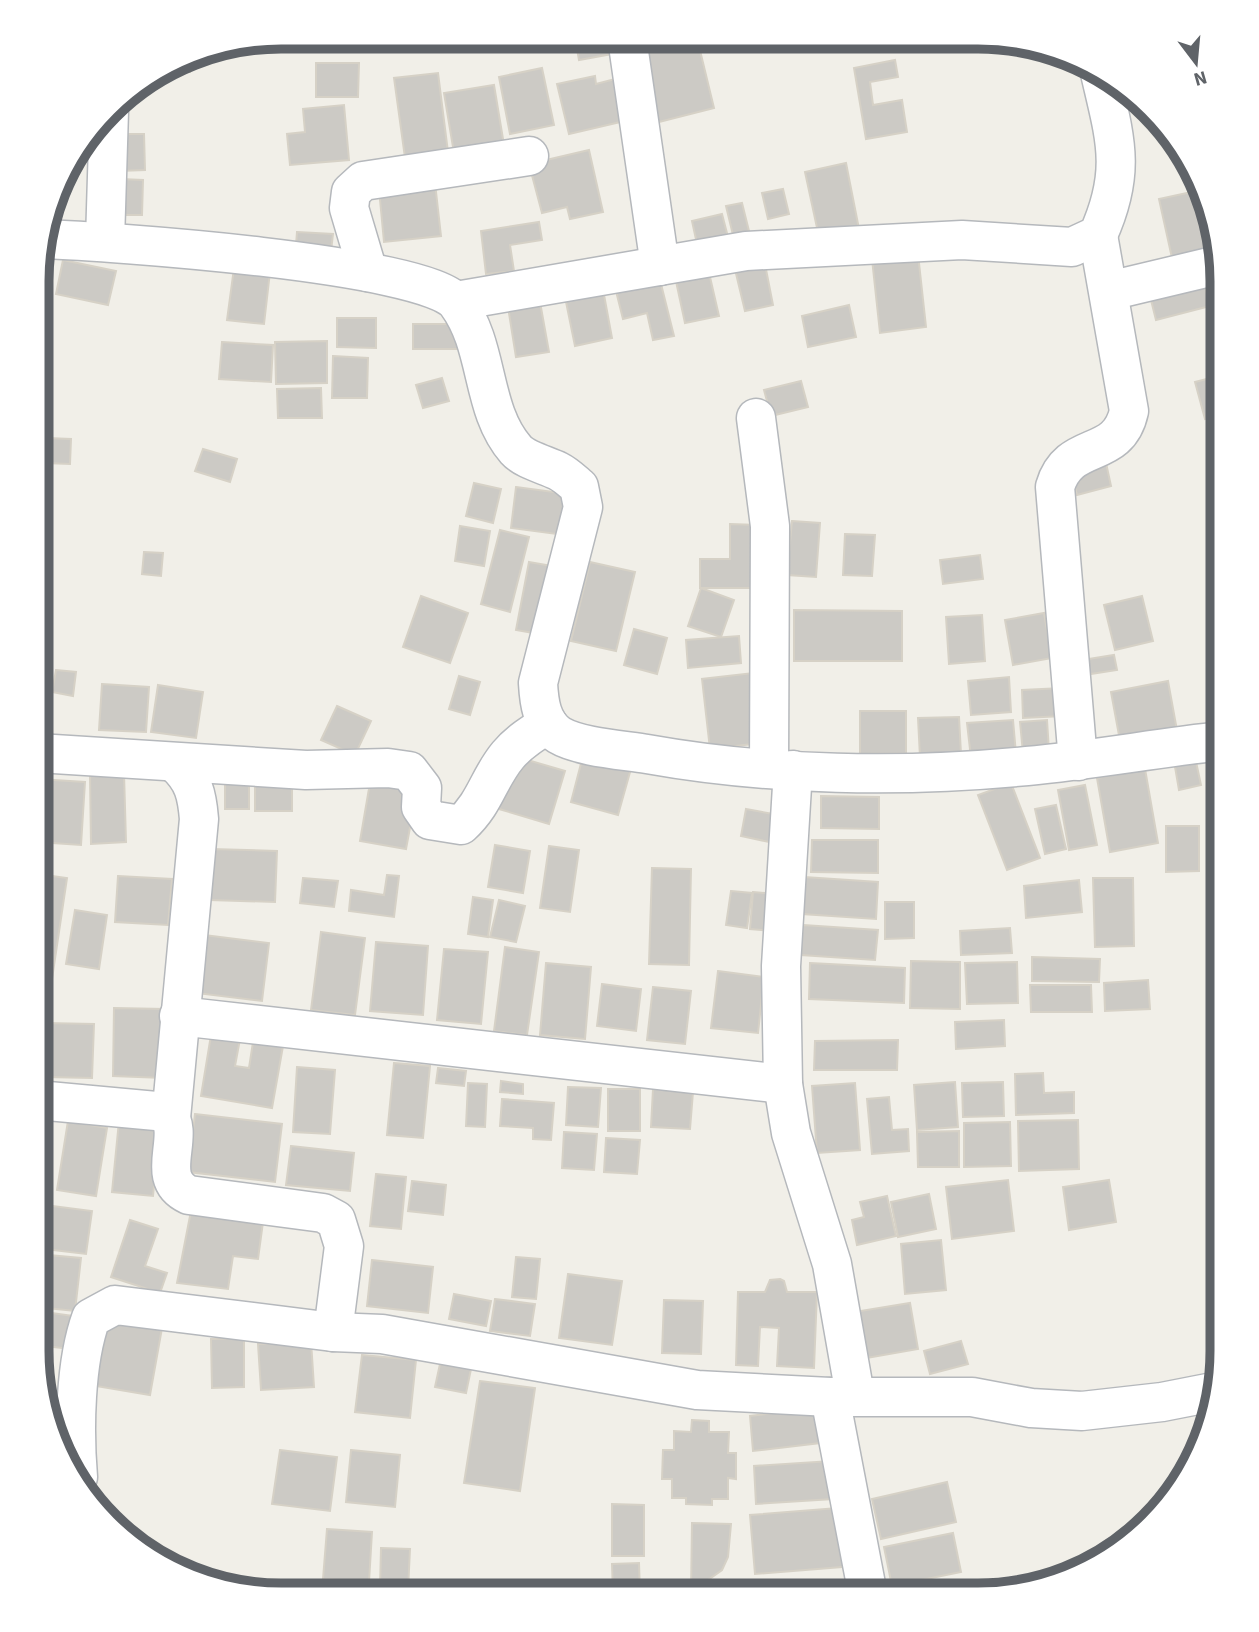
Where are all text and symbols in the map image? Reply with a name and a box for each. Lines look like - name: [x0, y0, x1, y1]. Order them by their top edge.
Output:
- north arrow: [1161, 28, 1231, 98]
- text: N: [1190, 63, 1210, 93]

